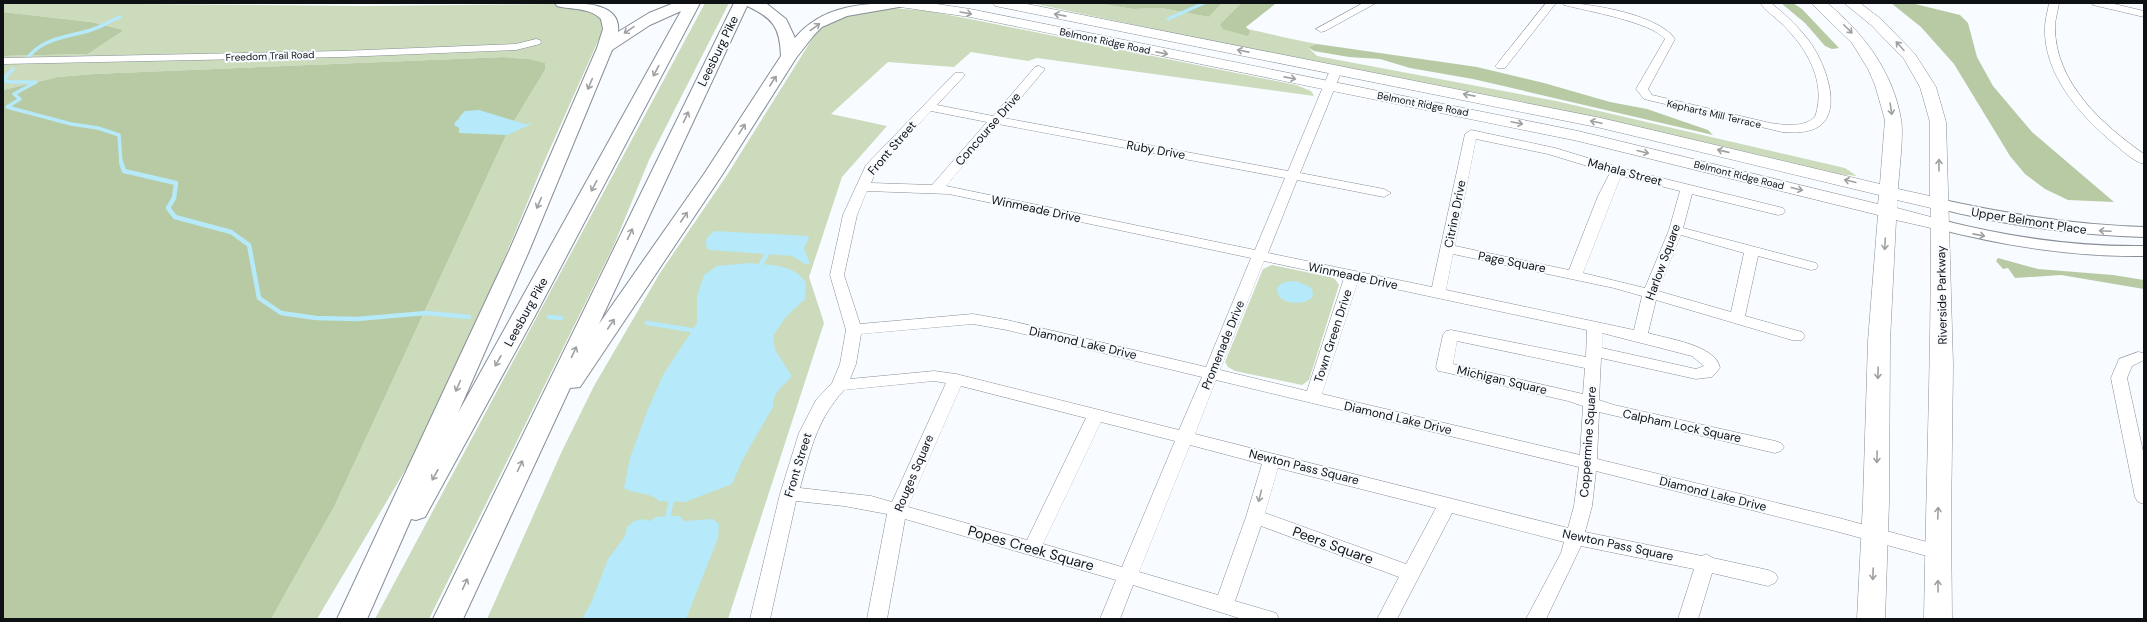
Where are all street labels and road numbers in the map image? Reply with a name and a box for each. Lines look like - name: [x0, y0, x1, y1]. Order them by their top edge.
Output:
- street label: Leesburg Pike: [694, 13, 742, 89]
- street label: Belmont Ridge Road: [1058, 25, 1152, 57]
- street label: Freedom Trail Road: [225, 48, 315, 64]
- street label: Concourse Drive: [952, 89, 1024, 169]
- street label: Belmont Ridge Road: [1376, 89, 1470, 119]
- street label: Kepharts Mill Terrace: [1666, 97, 1763, 131]
- street label: Front Street: [864, 117, 920, 178]
- street label: Ruby Drive: [1125, 137, 1187, 163]
- street label: Mahala Street: [1586, 154, 1664, 190]
- street label: Belmont Ridge Road: [1692, 157, 1786, 193]
- street label: Citrine Drive: [1441, 179, 1469, 249]
- street label: Winmeade Drive: [990, 192, 1083, 226]
- street label: Upper Belmont Place: [1970, 204, 2088, 238]
- street label: Harlow Square: [1642, 222, 1684, 302]
- street label: Riverside Parkway: [1933, 245, 1951, 345]
- street label: Page Square: [1477, 248, 1547, 276]
- street label: Winmeade Drive: [1307, 259, 1400, 293]
- street label: Leesburg Pike: [500, 274, 552, 349]
- street label: Town Green Drive: [1310, 287, 1356, 385]
- street label: Promenade Drive: [1198, 298, 1248, 392]
- street label: Diamond Lake Drive: [1028, 323, 1139, 363]
- street label: Michigan Square: [1455, 362, 1549, 398]
- street label: Coppermine Square: [1576, 386, 1600, 498]
- street label: Diamond Lake Drive: [1343, 398, 1454, 438]
- street label: Calpham Lock Square: [1621, 406, 1743, 446]
- street label: Front Street: [781, 431, 815, 499]
- street label: Rouges Square: [891, 432, 937, 514]
- street label: Newton Pass Square: [1247, 446, 1361, 488]
- street label: Diamond Lake Drive: [1658, 473, 1768, 515]
- street label: Popes Creek Square: [966, 521, 1096, 575]
- street label: Peers Square: [1290, 522, 1376, 568]
- street label: Newton Pass Square: [1561, 525, 1675, 565]

